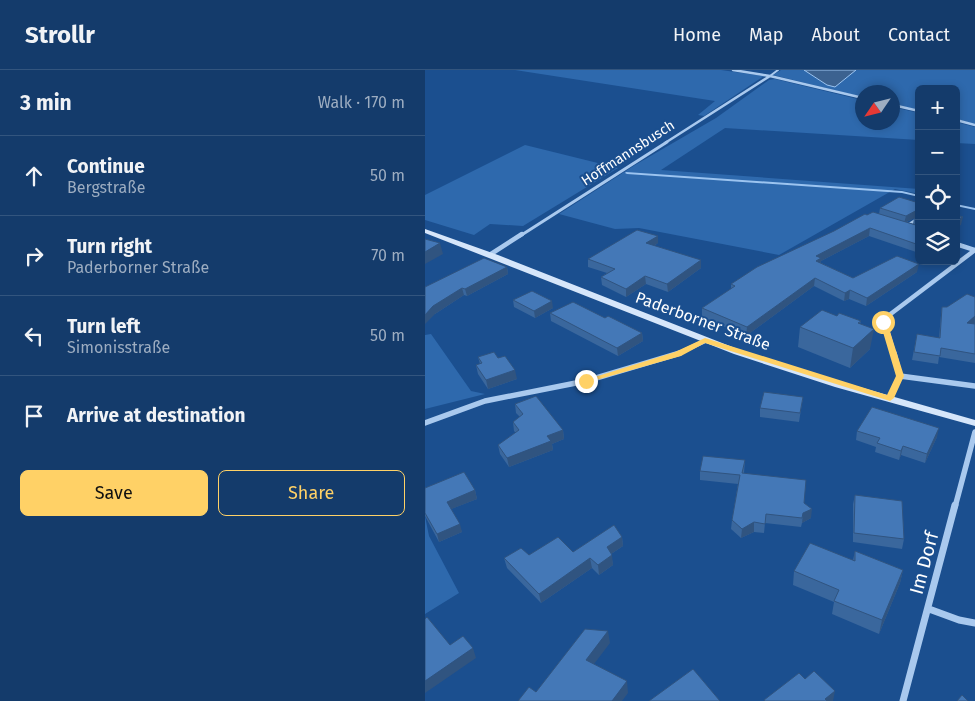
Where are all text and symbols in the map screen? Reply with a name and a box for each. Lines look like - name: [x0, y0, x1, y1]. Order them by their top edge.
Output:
- text: Strollr: [25, 21, 95, 49]
- text: Home: [673, 24, 721, 46]
- text: Map: [749, 24, 783, 46]
- text: About: [811, 24, 860, 46]
- text: Contact: [888, 24, 950, 46]
- north arrow: [855, 85, 900, 130]
- map controls: [915, 85, 960, 265]
- button: +: [915, 85, 960, 130]
- text: 3 min: [20, 90, 72, 116]
- text: Walk · 170 m: [318, 93, 405, 112]
- street label: Hoffmannsbusch: [578, 117, 678, 189]
- button: −: [915, 130, 960, 175]
- text: Continue: [67, 155, 145, 178]
- icon: ahead: [20, 162, 48, 190]
- text: 50 m: [370, 166, 405, 185]
- button: locate: [915, 175, 960, 220]
- text: Bergstraße: [67, 178, 145, 197]
- button: layers: [915, 220, 960, 265]
- text: Turn right: [67, 235, 152, 258]
- icon: right: [20, 242, 48, 270]
- text: 70 m: [371, 246, 405, 265]
- text: Paderborner Straße: [67, 258, 209, 277]
- street label: Paderborner Straße: [633, 288, 773, 354]
- route start: [872, 311, 895, 334]
- text: Turn left: [67, 315, 141, 338]
- icon: left: [20, 322, 48, 350]
- text: 50 m: [370, 326, 405, 345]
- text: Simonisstraße: [67, 338, 170, 357]
- route end: [575, 370, 598, 393]
- icon: arrive: [20, 402, 48, 430]
- text: Arrive at destination: [67, 404, 246, 427]
- button: Save: [20, 470, 208, 516]
- button: Share: [218, 470, 405, 516]
- street label: Im Dorf: [905, 528, 944, 597]

